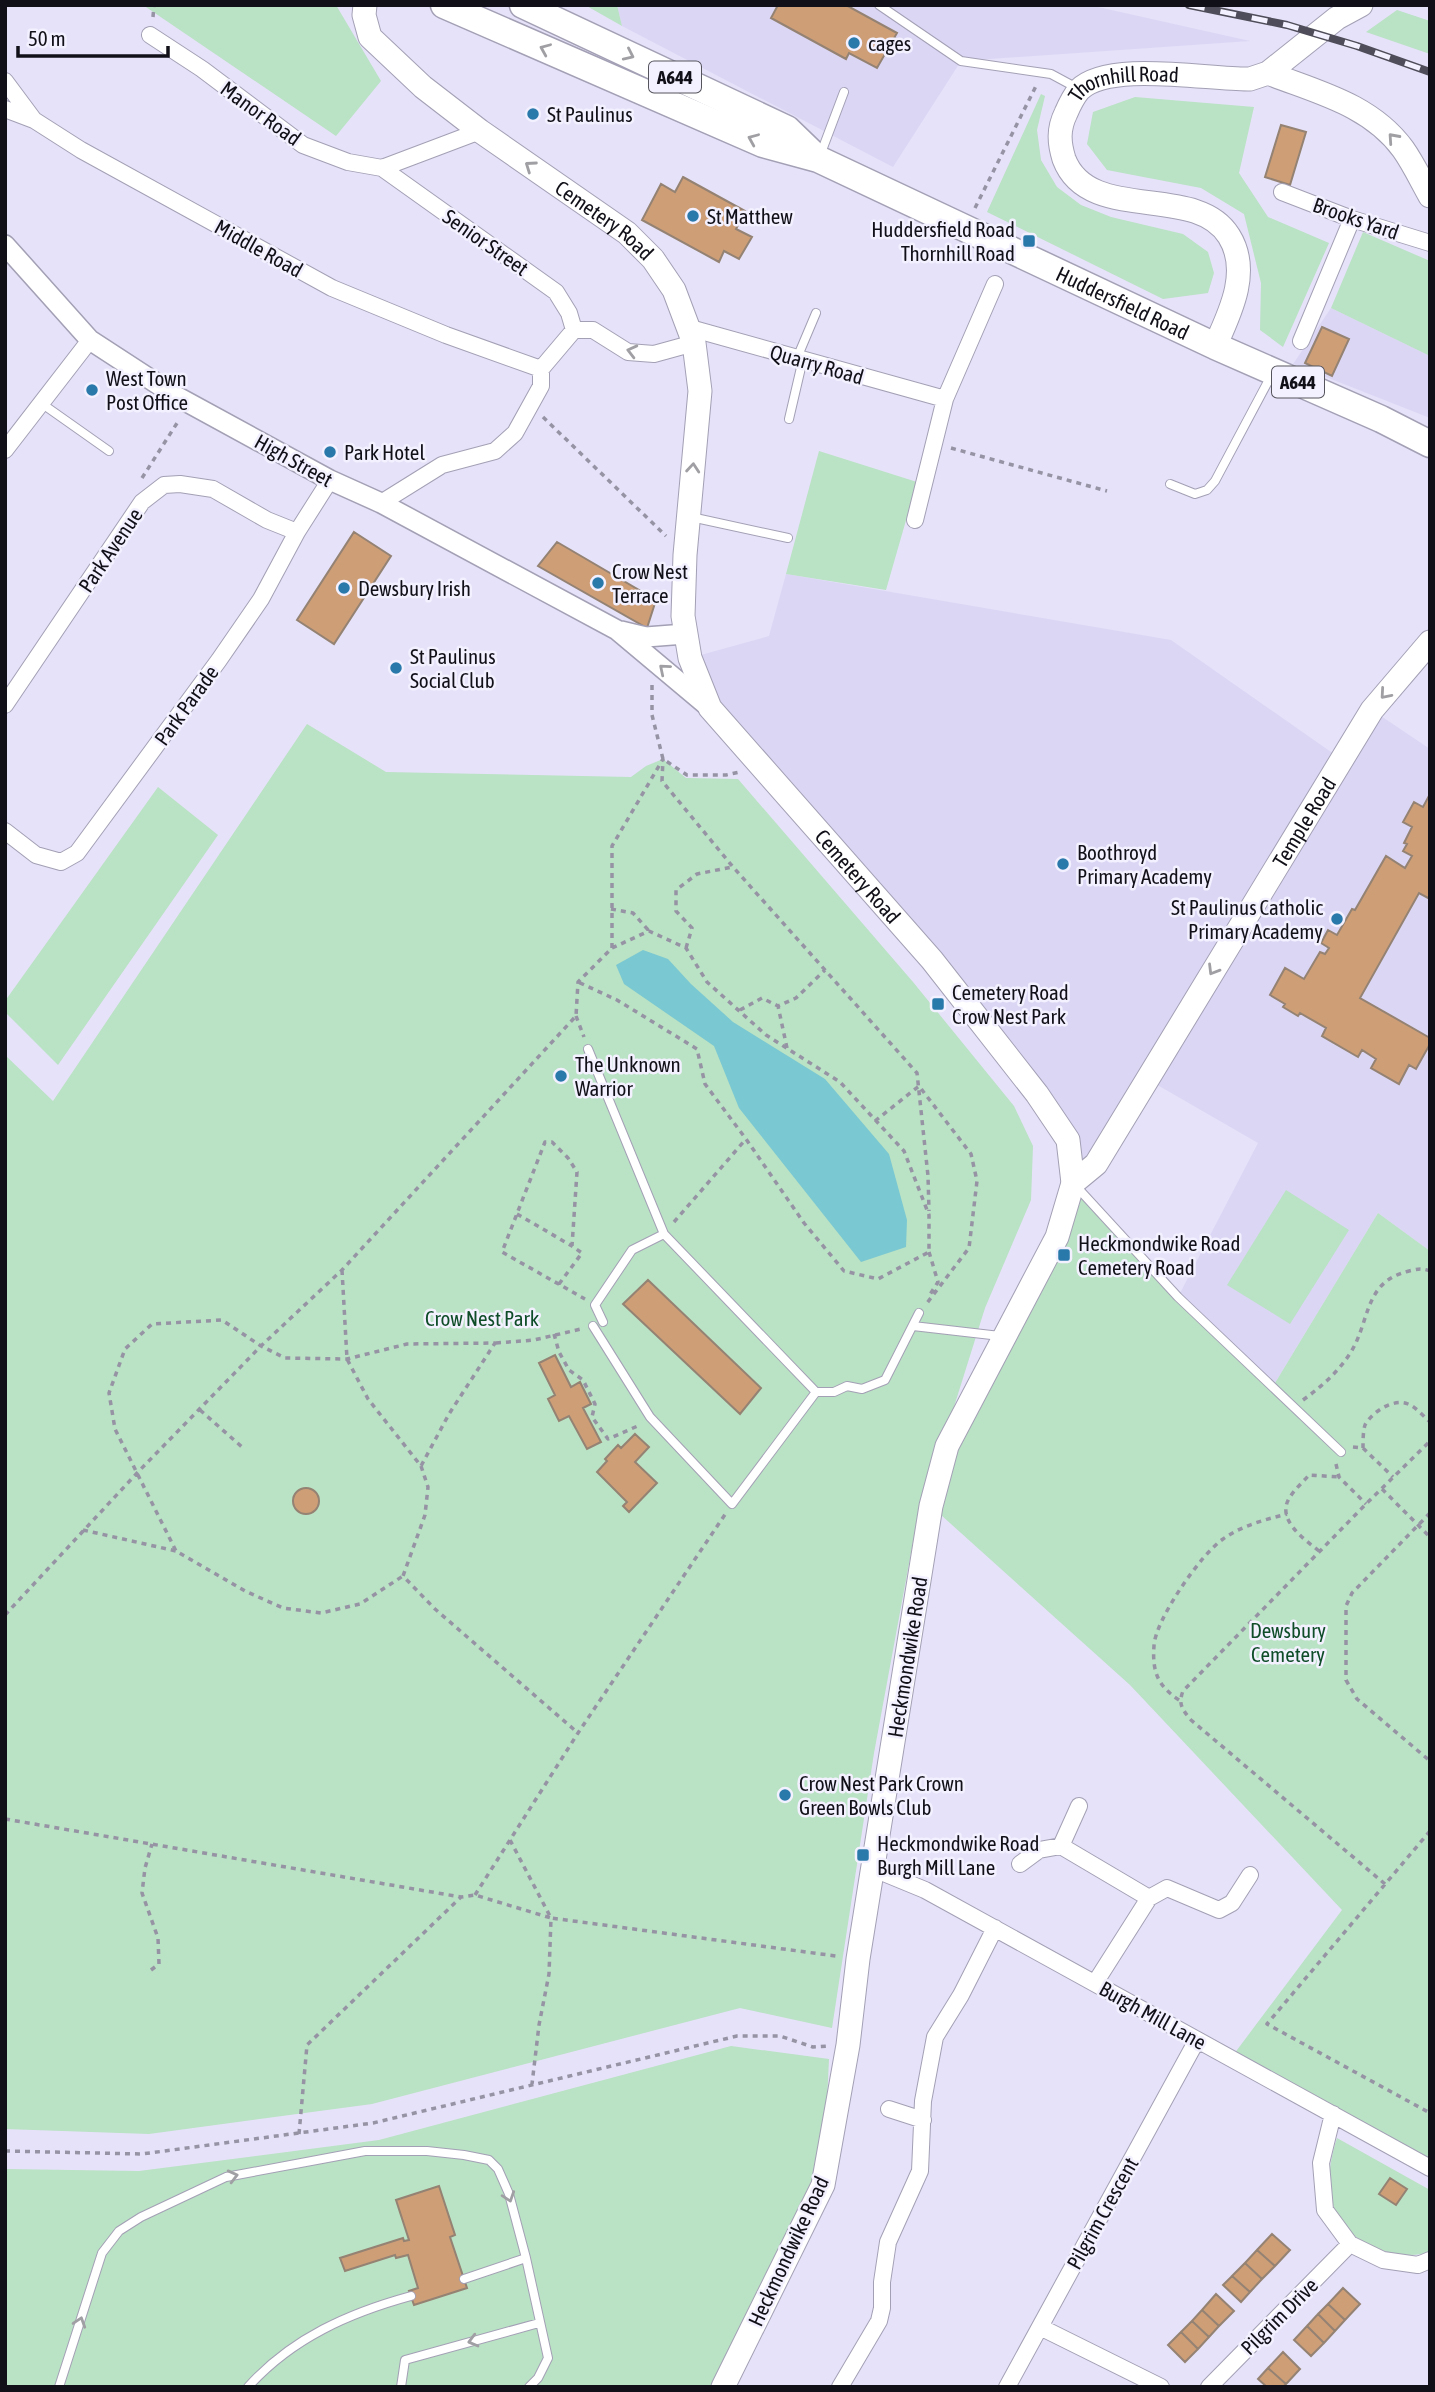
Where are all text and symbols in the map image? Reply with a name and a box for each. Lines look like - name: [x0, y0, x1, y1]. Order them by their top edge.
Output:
- scale bar: [18, 14, 168, 58]
- text: 50 m: [28, 26, 66, 50]
- place label: cages: [868, 31, 911, 55]
- marker: cages: [846, 35, 862, 51]
- one-way arrow: [539, 43, 552, 57]
- one-way arrow: [622, 47, 634, 61]
- road number: A644: [649, 61, 701, 92]
- street label: Thornhill Road: [1063, 61, 1180, 105]
- street label: Manor Road: [216, 76, 306, 150]
- place label: St Paulinus: [547, 102, 633, 126]
- marker: St Paulinus: [525, 106, 541, 122]
- one-way arrow: [1389, 133, 1402, 146]
- one-way arrow: [748, 134, 760, 148]
- one-way arrow: [525, 162, 538, 174]
- street label: Cemetery Road: [551, 175, 659, 265]
- street label: Brooks Yard: [1310, 192, 1402, 244]
- street label: Senior Street: [439, 204, 533, 280]
- place label: St Matthew: [707, 204, 793, 228]
- marker: St Matthew: [685, 208, 701, 224]
- street label: Middle Road: [211, 214, 307, 282]
- place label: Huddersfield Road Thornhill Road: [871, 217, 1015, 265]
- marker: Huddersfield Road Thornhill Road: [1021, 233, 1037, 249]
- street label: Huddersfield Road: [1053, 261, 1193, 344]
- street label: Quarry Road: [767, 339, 867, 389]
- one-way arrow: [627, 344, 639, 359]
- place label: West Town Post Office: [106, 366, 188, 414]
- road number: A644: [1272, 366, 1324, 398]
- marker: West Town Post Office: [84, 382, 100, 398]
- street label: High Street: [251, 429, 337, 491]
- place label: Park Hotel: [344, 440, 425, 464]
- marker: Park Hotel: [322, 444, 338, 460]
- one-way arrow: [685, 462, 700, 474]
- street label: Park Avenue: [73, 503, 147, 597]
- place label: Crow Nest Terrace: [612, 559, 688, 607]
- marker: Crow Nest Terrace: [590, 575, 606, 591]
- place label: Dewsbury Irish: [358, 576, 471, 600]
- marker: Dewsbury Irish: [336, 580, 352, 596]
- place label: St Paulinus Social Club: [410, 644, 496, 692]
- street label: Park Parade: [149, 660, 223, 750]
- marker: St Paulinus Social Club: [388, 660, 404, 676]
- one-way arrow: [659, 665, 672, 677]
- one-way arrow: [1381, 686, 1393, 699]
- street label: Temple Road: [1268, 773, 1340, 871]
- street label: Cemetery Road: [810, 824, 906, 928]
- place label: Boothroyd Primary Academy: [1077, 840, 1212, 888]
- marker: Boothroyd Primary Academy: [1055, 856, 1071, 872]
- place label: St Paulinus Catholic Primary Academy: [1171, 895, 1323, 943]
- marker: St Paulinus Catholic Primary Academy: [1329, 911, 1345, 927]
- one-way arrow: [1209, 962, 1222, 975]
- place label: Cemetery Road Crow Nest Park: [952, 980, 1069, 1028]
- marker: Cemetery Road Crow Nest Park: [930, 996, 946, 1012]
- place label: The Unknown Warrior: [575, 1052, 681, 1100]
- marker: The Unknown Warrior: [553, 1068, 569, 1084]
- place label: Heckmondwike Road Cemetery Road: [1078, 1231, 1240, 1279]
- marker: Heckmondwike Road Cemetery Road: [1056, 1247, 1072, 1263]
- park label: Crow Nest Park: [425, 1306, 539, 1330]
- street label: Heckmondwike Road: [882, 1575, 932, 1739]
- park label: Dewsbury Cemetery: [1250, 1618, 1326, 1666]
- place label: Crow Nest Park Crown Green Bowls Club: [799, 1771, 964, 1819]
- marker: Crow Nest Park Crown Green Bowls Club: [777, 1787, 793, 1803]
- place label: Heckmondwike Road Burgh Mill Lane: [877, 1831, 1039, 1879]
- marker: Heckmondwike Road Burgh Mill Lane: [855, 1847, 871, 1863]
- street label: Burgh Mill Lane: [1095, 1976, 1211, 2054]
- street label: Pilgrim Crescent: [1061, 2153, 1143, 2273]
- one-way arrow: [227, 2170, 239, 2184]
- street label: Heckmondwike Road: [743, 2172, 833, 2330]
- one-way arrow: [501, 2191, 515, 2203]
- street label: Pilgrim Drive: [1236, 2273, 1322, 2359]
- one-way arrow: [72, 2316, 86, 2328]
- one-way arrow: [467, 2333, 479, 2347]

